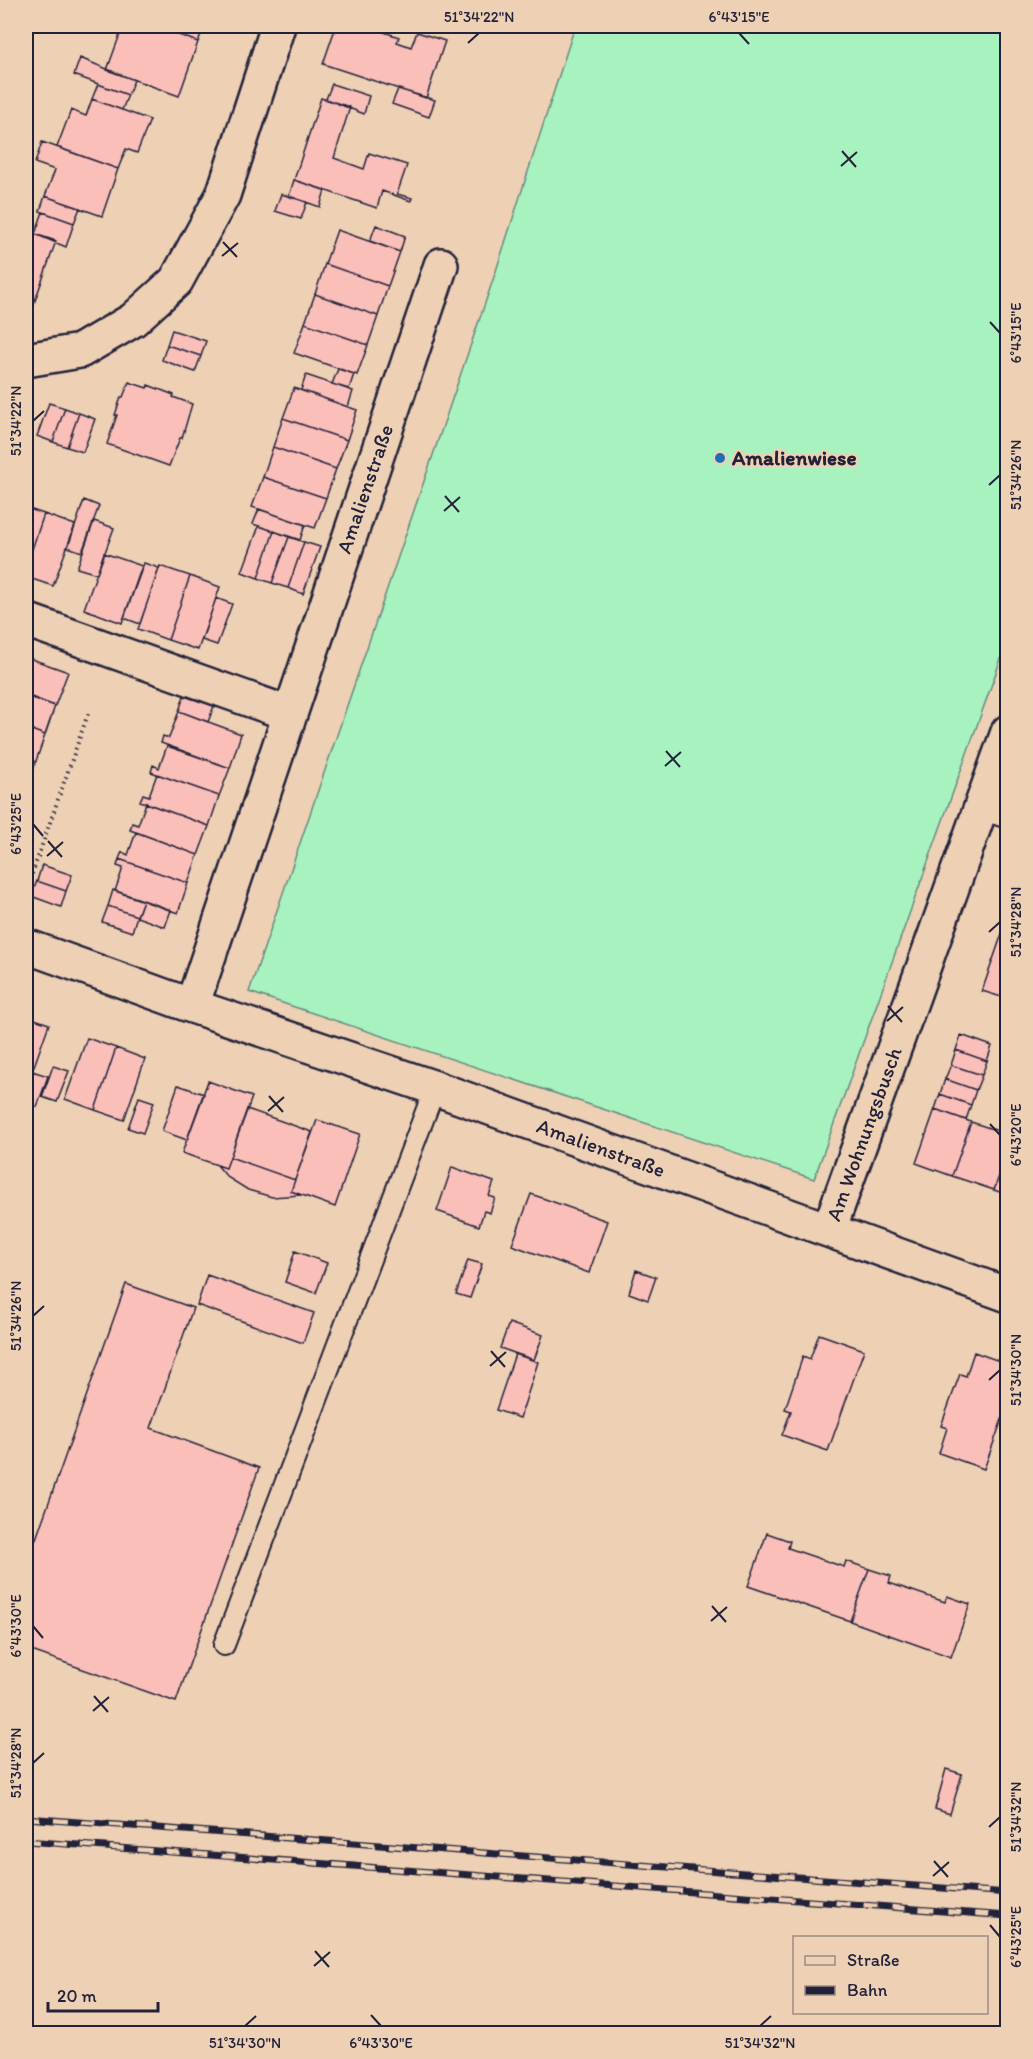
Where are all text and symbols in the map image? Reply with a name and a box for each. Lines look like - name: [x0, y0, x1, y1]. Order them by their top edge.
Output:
- text: 51°34'22"N: [444, 8, 514, 26]
- text: 6°43'15"E: [709, 8, 769, 26]
- text: 6°43'15"E: [1007, 303, 1025, 363]
- text: 51°34'22"N: [7, 386, 25, 456]
- street label: Amalienstraße: [331, 421, 398, 557]
- text: 51°34'26"N: [1007, 440, 1025, 510]
- place label: Amalienwiese: [731, 445, 857, 470]
- marker: Amalienwiese: [713, 451, 727, 465]
- text: 6°43'25"E: [7, 793, 25, 855]
- text: 51°34'28"N: [1007, 887, 1025, 957]
- street label: Am Wohnungsbusch: [820, 1043, 907, 1224]
- text: 6°43'20"E: [1007, 1103, 1025, 1167]
- street label: Amalienstraße: [534, 1113, 669, 1182]
- text: 51°34'26"N: [7, 1281, 25, 1351]
- text: 51°34'30"N: [1007, 1334, 1025, 1406]
- text: 6°43'30"E: [7, 1594, 25, 1658]
- text: 51°34'28"N: [7, 1728, 25, 1798]
- text: 51°34'32"N: [1007, 1782, 1025, 1852]
- text: 6°43'25"E: [1007, 1906, 1025, 1968]
- legend: [793, 1936, 988, 2014]
- text: Straße: [847, 1949, 900, 1971]
- scale bar: [48, 1975, 158, 2013]
- text: Bahn: [847, 1979, 888, 2001]
- text: 20 m: [57, 1985, 97, 2007]
- text: 51°34'30"N: [209, 2034, 281, 2052]
- text: 6°43'30"E: [349, 2034, 413, 2052]
- text: 51°34'32"N: [725, 2034, 795, 2052]

